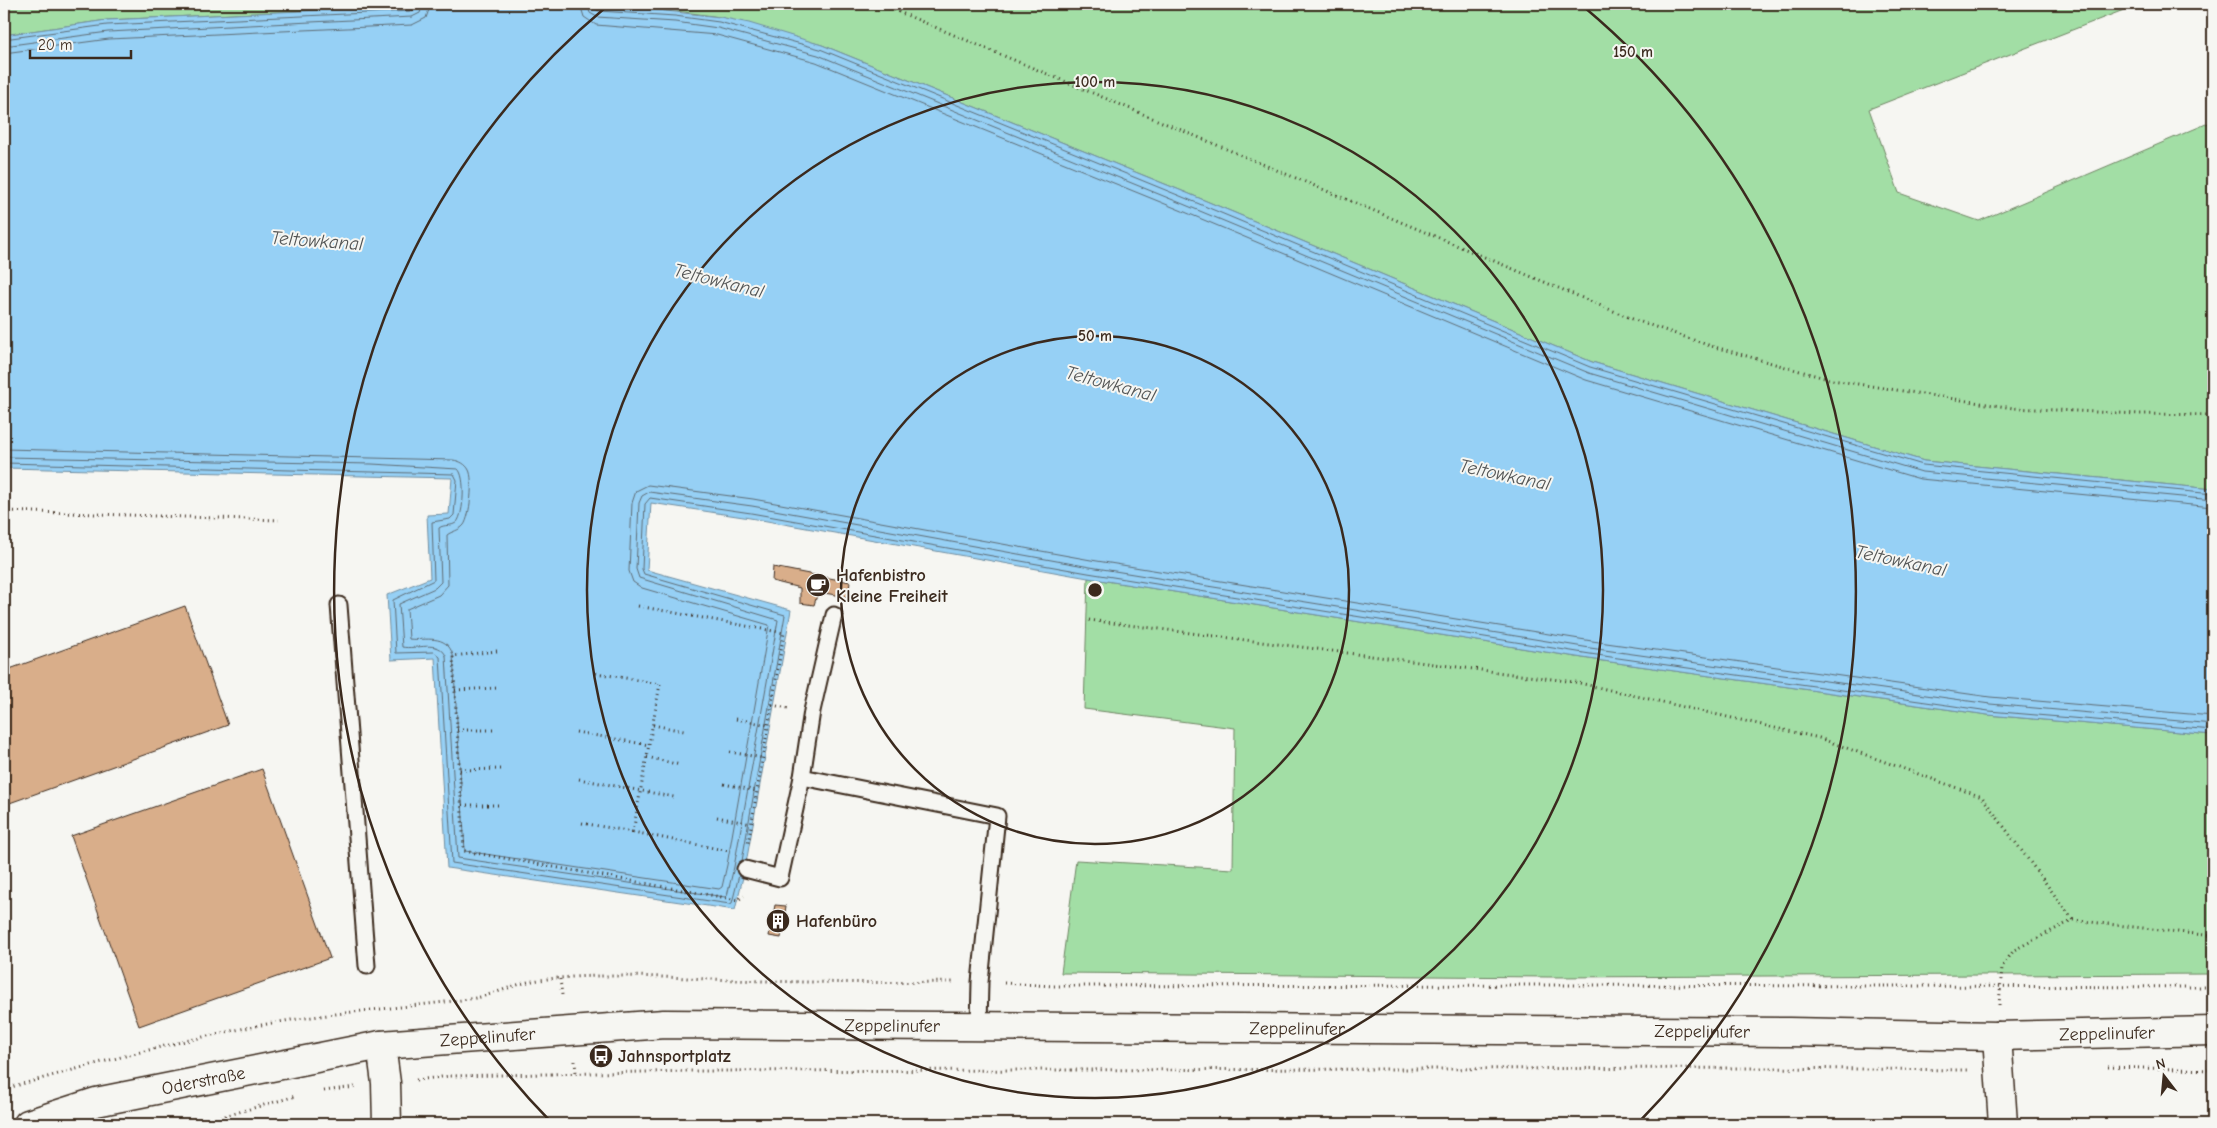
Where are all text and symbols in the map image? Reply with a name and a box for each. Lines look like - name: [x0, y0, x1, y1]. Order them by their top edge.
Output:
- scale bar: [30, 28, 131, 60]
- text: 20 m: [38, 36, 72, 54]
- text: 150 m: [1613, 43, 1653, 61]
- text: 100 m: [1075, 73, 1115, 91]
- water label: Teltowkanal: [270, 227, 365, 255]
- water label: Teltowkanal: [671, 259, 767, 303]
- text: 50 m: [1078, 327, 1112, 345]
- water label: Teltowkanal: [1063, 361, 1159, 407]
- water label: Teltowkanal: [1457, 455, 1553, 496]
- water label: Teltowkanal: [1853, 541, 1949, 582]
- place label: Hafenbistro Kleine Freiheit: [836, 565, 949, 607]
- cafe icon: Hafenbistro Kleine Freiheit: [805, 572, 831, 598]
- centre of rings: [1086, 581, 1104, 599]
- building icon: Hafenbüro: [765, 908, 791, 934]
- place label: Hafenbüro: [796, 911, 877, 932]
- street label: Zeppelinufer: [844, 1015, 941, 1037]
- street label: Zeppelinufer: [1249, 1018, 1346, 1040]
- street label: Zeppelinufer: [1654, 1021, 1751, 1043]
- street label: Zeppelinufer: [2059, 1022, 2156, 1046]
- street label: Zeppelinufer: [439, 1024, 537, 1052]
- bus stop icon: Jahnsportplatz: [588, 1043, 614, 1069]
- place label: Jahnsportplatz: [618, 1046, 731, 1067]
- north arrow: [2140, 1050, 2190, 1100]
- text: N: [2154, 1055, 2167, 1073]
- street label: Oderstraße: [160, 1062, 247, 1100]

